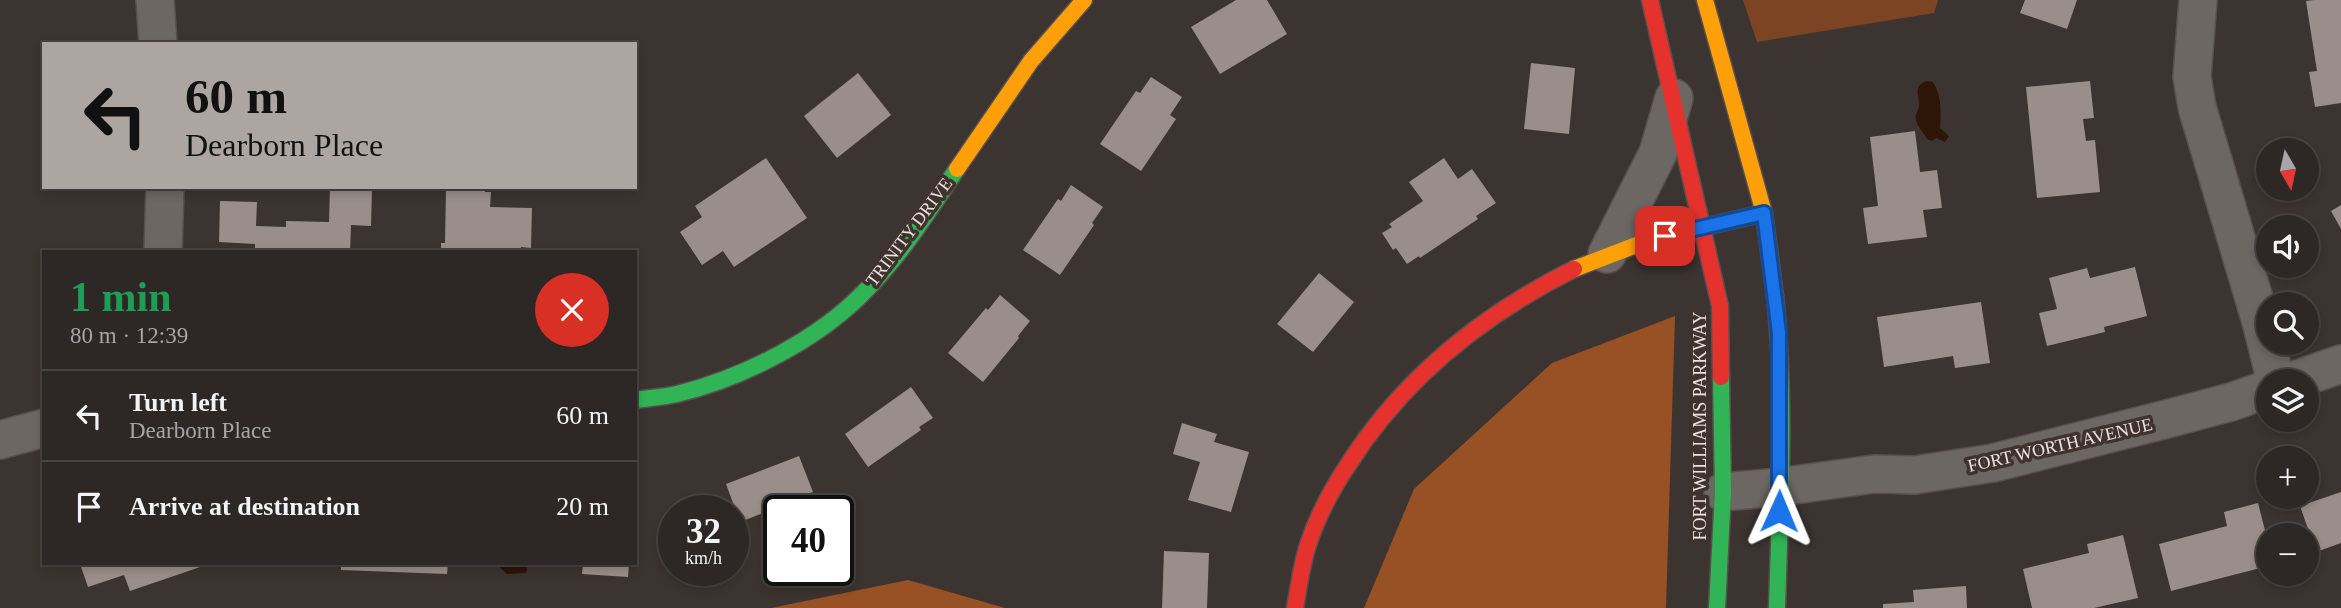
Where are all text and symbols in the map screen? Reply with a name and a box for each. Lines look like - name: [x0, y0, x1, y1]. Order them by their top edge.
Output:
- text: 60 m: [185, 69, 287, 124]
- icon: left: [70, 70, 161, 161]
- text: Dearborn Place: [185, 127, 383, 163]
- north arrow: [2256, 138, 2319, 201]
- map controls: [2256, 138, 2319, 586]
- street label: TRINITY DRIVE: [862, 174, 956, 290]
- pin: [1635, 206, 1695, 266]
- button: sound: [2256, 215, 2319, 278]
- icon: arrive: [1646, 217, 1684, 255]
- button: close: [535, 273, 609, 347]
- text: 1 min: [70, 274, 172, 320]
- button: search: [2256, 292, 2319, 355]
- street label: FORT WILLIAMS PARKWAY: [1690, 312, 1710, 540]
- text: 80 m · 12:39: [70, 323, 188, 348]
- button: layers: [2256, 369, 2319, 432]
- text: Turn left: [129, 388, 227, 417]
- icon: left: [70, 397, 108, 435]
- text: 60 m: [556, 401, 609, 430]
- street label: FORT WORTH AVENUE: [1966, 414, 2154, 476]
- text: Dearborn Place: [129, 418, 271, 443]
- button: +: [2256, 446, 2319, 509]
- position arrow: [1742, 474, 1816, 548]
- icon: arrive: [70, 488, 108, 526]
- text: Arrive at destination: [129, 492, 360, 521]
- text: 20 m: [556, 492, 609, 521]
- speed limit sign: 40: [763, 495, 854, 586]
- text: 32: [686, 512, 721, 551]
- button: −: [2256, 523, 2319, 586]
- text: km/h: [685, 548, 722, 568]

